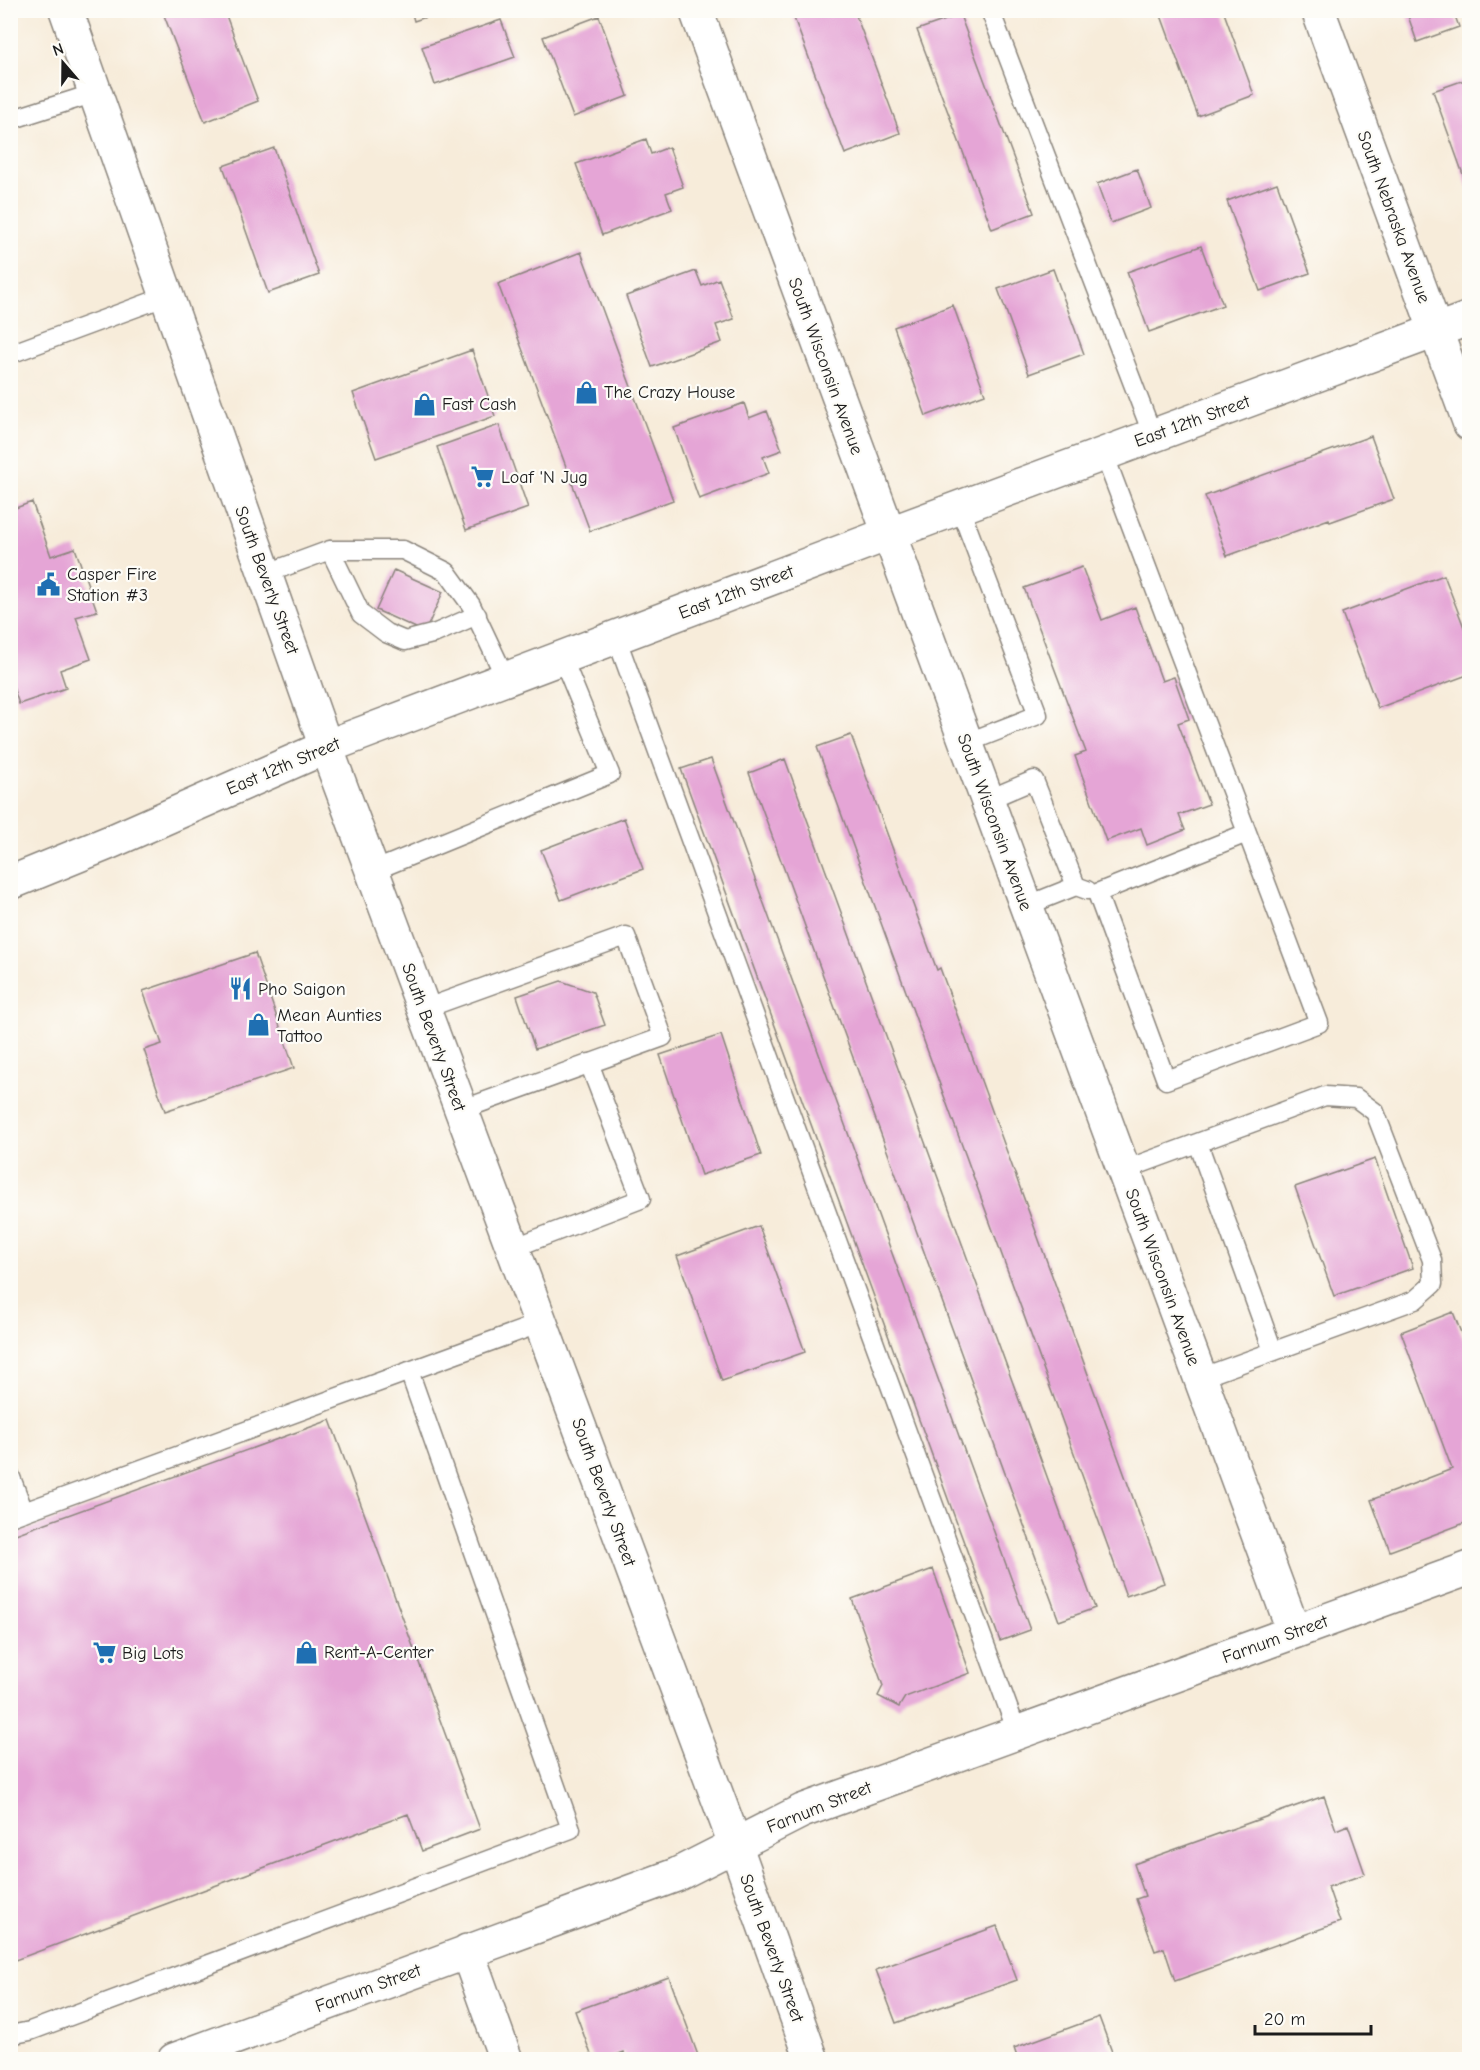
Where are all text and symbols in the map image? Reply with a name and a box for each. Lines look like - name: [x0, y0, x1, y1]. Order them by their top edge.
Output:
- north arrow: [33, 33, 93, 93]
- text: N: [50, 40, 66, 60]
- street label: South Nebraska Avenue: [1353, 128, 1435, 306]
- street label: South Wisconsin Avenue: [784, 275, 867, 458]
- shop icon: The Crazy House: [573, 379, 599, 405]
- place label: The Crazy House: [604, 382, 735, 403]
- shop icon: Fast Cash: [411, 391, 437, 417]
- street label: East 12th Street: [1132, 391, 1254, 452]
- place label: Fast Cash: [442, 394, 517, 415]
- supermarket icon: Loaf 'N Jug: [470, 464, 496, 490]
- place label: Loaf 'N Jug: [501, 467, 588, 488]
- street label: South Beverly Street: [230, 503, 303, 658]
- street label: East 12th Street: [676, 561, 797, 624]
- place label: Casper Fire Station #3: [67, 564, 157, 606]
- public building icon: Casper Fire Station #3: [36, 571, 62, 597]
- street label: South Wisconsin Avenue: [953, 731, 1036, 914]
- street label: East 12th Street: [223, 733, 344, 800]
- street label: South Beverly Street: [397, 960, 470, 1115]
- restaurant icon: Pho Saigon: [227, 976, 253, 1002]
- place label: Pho Saigon: [258, 979, 346, 1000]
- place label: Mean Aunties Tattoo: [277, 1005, 382, 1047]
- shop icon: Mean Aunties Tattoo: [246, 1012, 272, 1038]
- street label: South Wisconsin Avenue: [1121, 1186, 1204, 1369]
- street label: South Beverly Street: [567, 1415, 640, 1570]
- street label: Farnum Street: [1219, 1610, 1332, 1668]
- shop icon: Rent-A-Center: [293, 1639, 319, 1665]
- supermarket icon: Big Lots: [91, 1640, 117, 1666]
- place label: Rent-A-Center: [324, 1642, 435, 1663]
- place label: Big Lots: [122, 1643, 184, 1664]
- street label: Farnum Street: [764, 1777, 875, 1838]
- street label: South Beverly Street: [735, 1871, 808, 2026]
- street label: Farnum Street: [312, 1959, 425, 2017]
- scale bar: [1255, 1998, 1370, 2036]
- text: 20 m: [1264, 2009, 1305, 2030]

